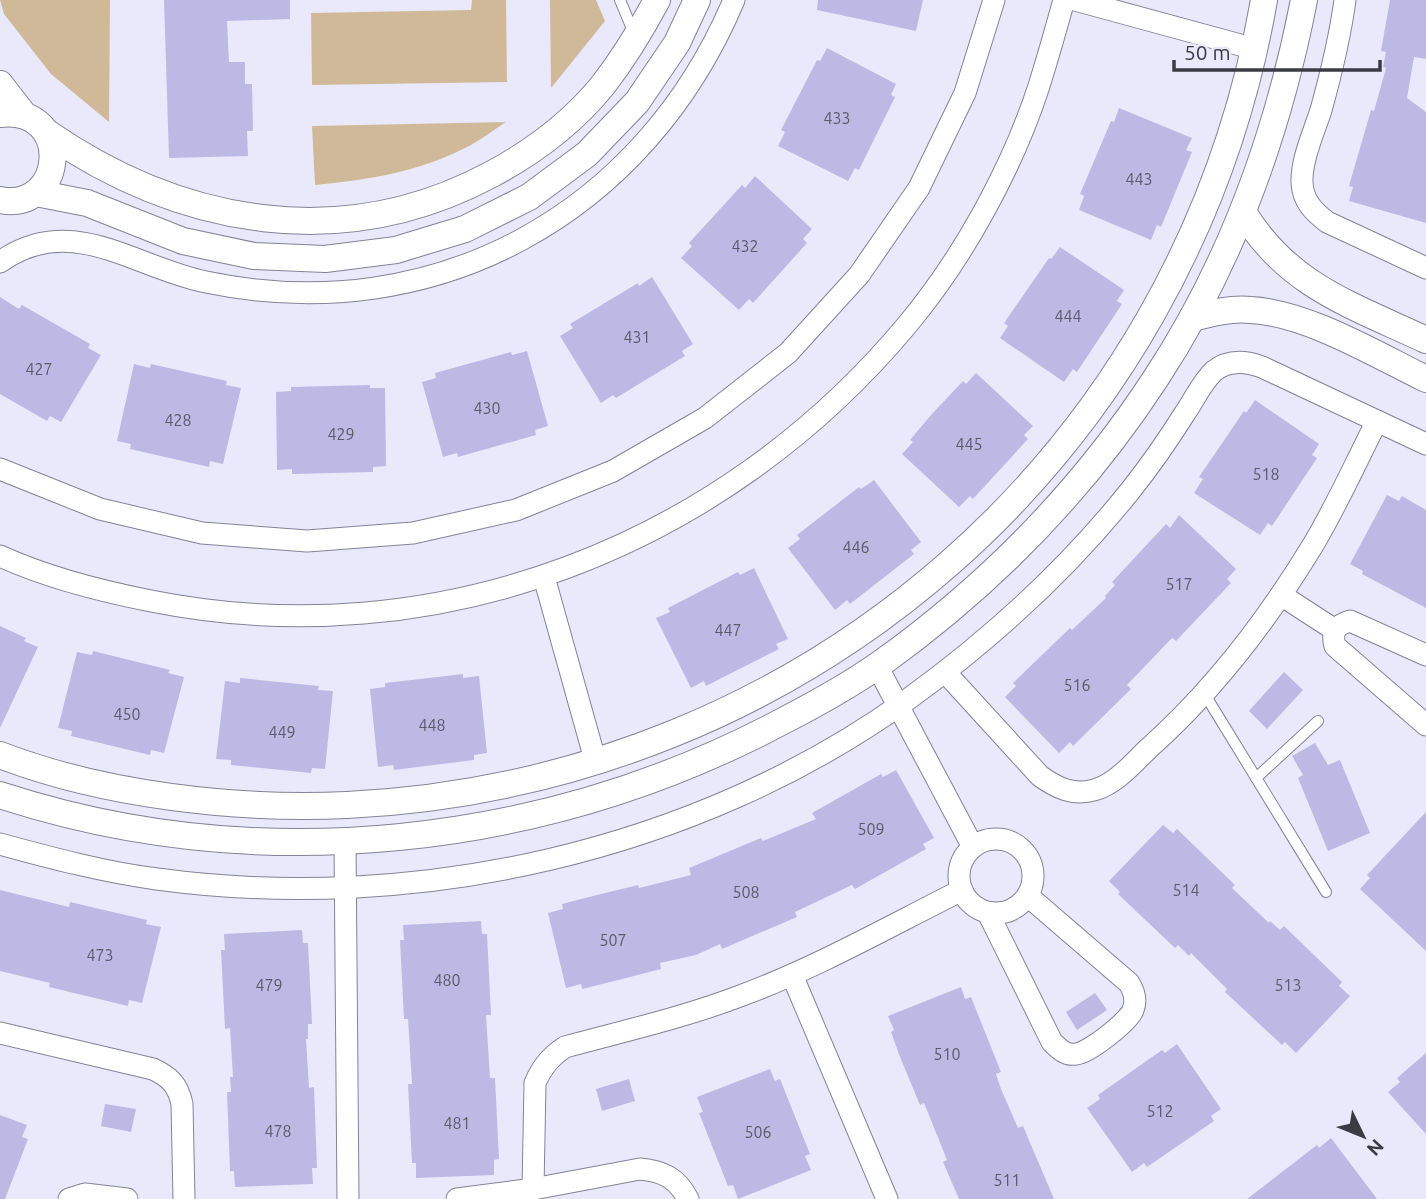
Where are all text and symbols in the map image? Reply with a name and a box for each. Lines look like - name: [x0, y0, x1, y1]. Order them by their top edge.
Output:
- scale bar: [1174, 28, 1380, 72]
- text: 50 m: [1184, 40, 1231, 64]
- house number: 433: [823, 109, 851, 127]
- house number: 443: [1125, 170, 1153, 188]
- house number: 432: [731, 237, 759, 255]
- house number: 444: [1054, 307, 1082, 325]
- house number: 431: [623, 328, 651, 346]
- house number: 427: [25, 360, 53, 378]
- house number: 430: [473, 399, 501, 417]
- house number: 428: [164, 411, 192, 429]
- house number: 429: [327, 425, 355, 443]
- house number: 445: [955, 435, 983, 453]
- house number: 518: [1252, 465, 1280, 483]
- house number: 446: [842, 538, 870, 556]
- house number: 517: [1165, 575, 1193, 593]
- house number: 447: [714, 621, 742, 639]
- house number: 516: [1063, 676, 1091, 694]
- house number: 450: [113, 705, 141, 723]
- house number: 448: [418, 716, 446, 734]
- house number: 449: [268, 723, 296, 741]
- house number: 509: [857, 820, 885, 838]
- house number: 514: [1172, 881, 1200, 899]
- house number: 508: [732, 883, 760, 901]
- house number: 507: [599, 931, 627, 949]
- house number: 473: [86, 946, 114, 964]
- house number: 480: [433, 971, 461, 989]
- house number: 479: [255, 976, 283, 994]
- house number: 513: [1274, 976, 1302, 994]
- house number: 510: [933, 1045, 961, 1063]
- north arrow: [1328, 1101, 1398, 1171]
- house number: 512: [1146, 1102, 1174, 1120]
- house number: 481: [443, 1114, 471, 1132]
- house number: 478: [264, 1122, 292, 1140]
- house number: 506: [744, 1123, 772, 1141]
- text: N: [1363, 1135, 1388, 1160]
- house number: 511: [993, 1171, 1021, 1189]

